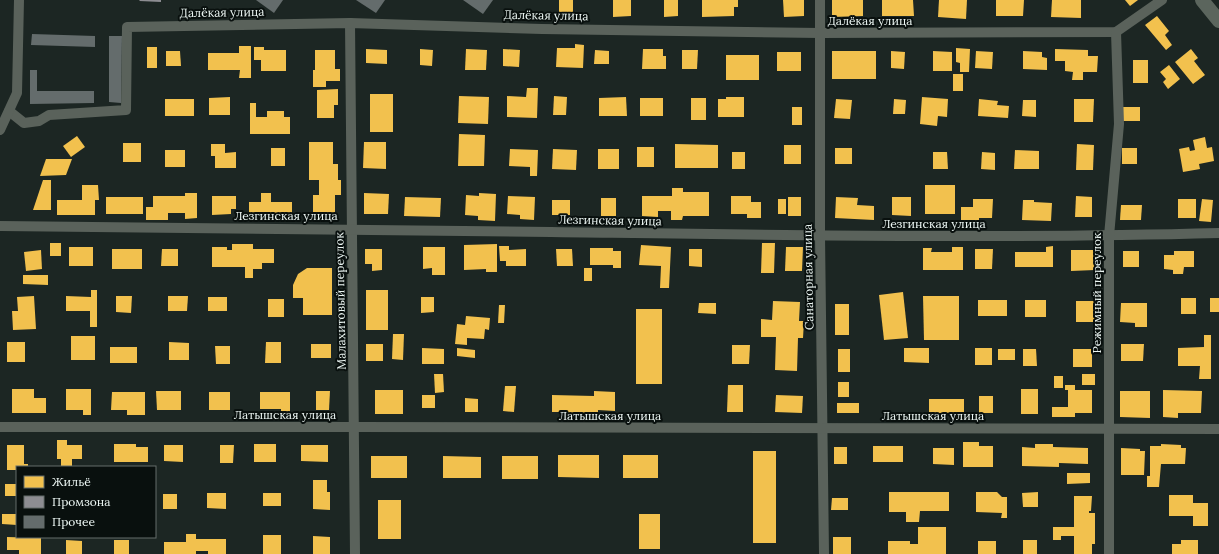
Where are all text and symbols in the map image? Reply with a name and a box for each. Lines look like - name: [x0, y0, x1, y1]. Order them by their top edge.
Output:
- street label: Далёкая улица: [179, 4, 265, 20]
- street label: Далёкая улица: [503, 7, 589, 23]
- street label: Далёкая улица: [828, 13, 912, 28]
- street label: Лезгинская улица: [234, 208, 338, 223]
- street label: Лезгинская улица: [558, 212, 662, 228]
- street label: Лезгинская улица: [882, 216, 986, 231]
- street label: Санаторная улица: [800, 224, 816, 330]
- street label: Малахитовый переулок: [331, 232, 349, 370]
- street label: Режимный переулок: [1089, 232, 1104, 353]
- street label: Латышская улица: [234, 407, 336, 422]
- street label: Латышская улица: [559, 408, 661, 423]
- street label: Латышская улица: [882, 408, 984, 423]
- legend: [16, 466, 156, 538]
- text: Жильё: [52, 474, 91, 489]
- text: Промзона: [52, 494, 110, 509]
- text: Прочее: [52, 514, 95, 529]

